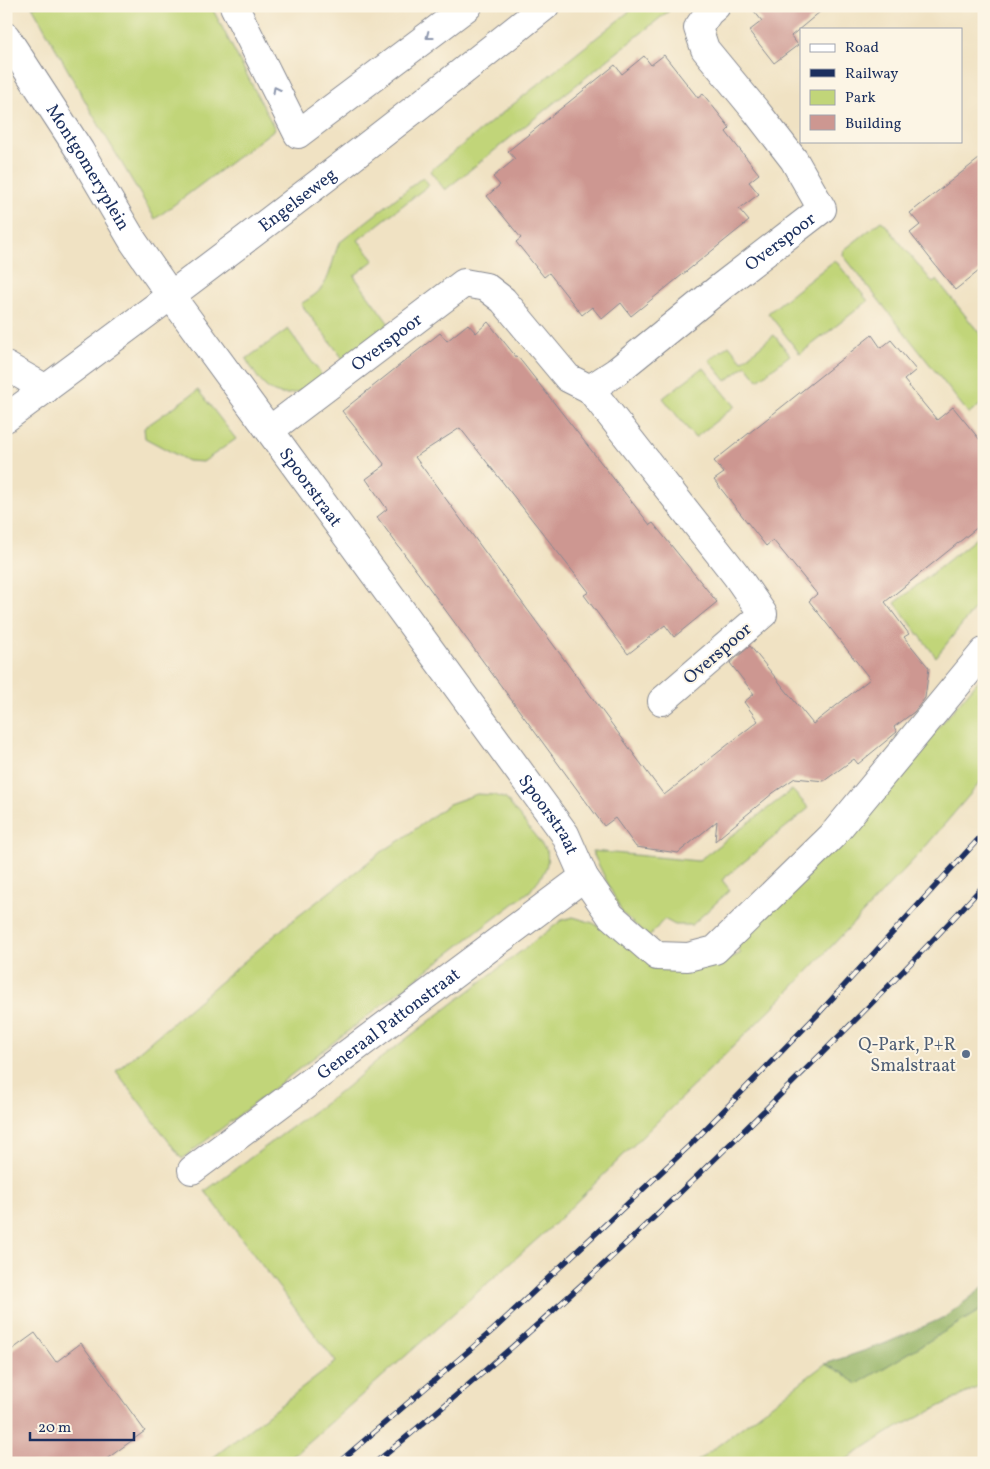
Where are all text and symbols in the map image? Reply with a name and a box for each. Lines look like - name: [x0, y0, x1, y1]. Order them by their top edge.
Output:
- legend: [800, 28, 962, 142]
- one-way arrow: [426, 30, 435, 38]
- text: Road: [845, 38, 879, 59]
- text: Railway: [845, 64, 898, 85]
- one-way arrow: [272, 86, 282, 95]
- text: Park: [845, 88, 876, 109]
- street label: Montgomeryplein: [39, 100, 135, 236]
- text: Building: [845, 114, 902, 135]
- street label: Engelseweg: [254, 163, 342, 239]
- street label: Overspoor: [740, 207, 822, 278]
- street label: Overspoor: [347, 308, 428, 378]
- street label: Spoorstraat: [272, 443, 347, 533]
- street label: Overspoor: [678, 617, 758, 691]
- street label: Spoorstraat: [512, 770, 584, 859]
- street label: Generaal Pattonstraat: [312, 963, 466, 1086]
- place label: Q-Park, P+R Smalstraat: [858, 1033, 956, 1079]
- marker: Q-Park, P+R Smalstraat: [960, 1048, 972, 1060]
- scale bar: [30, 1409, 134, 1441]
- text: 20 m: [38, 1418, 71, 1439]

